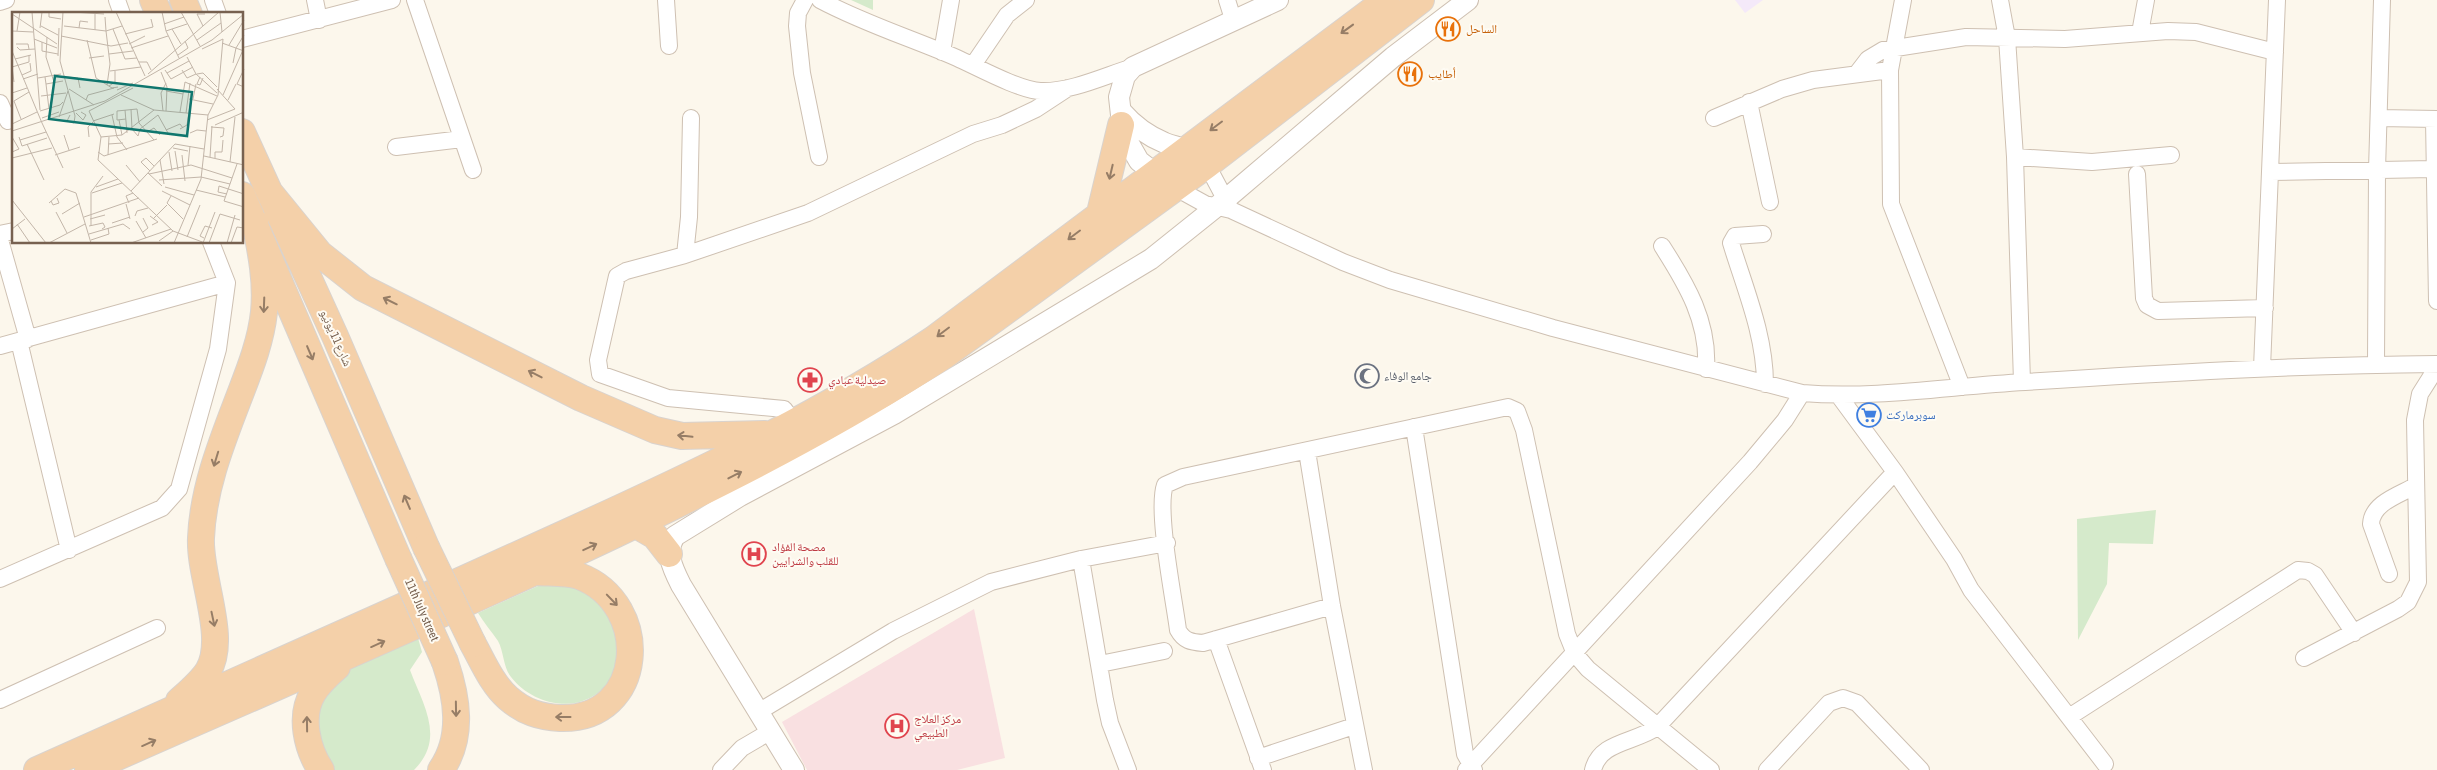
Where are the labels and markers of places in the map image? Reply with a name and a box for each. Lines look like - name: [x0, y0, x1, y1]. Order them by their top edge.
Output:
- restaurant icon: الساحل: [1435, 16, 1461, 42]
- place label: الساحل: [1466, 22, 1497, 36]
- restaurant icon: أطايب: [1397, 61, 1423, 87]
- place label: أطايب: [1428, 67, 1456, 81]
- mosque icon: جامع الوفاء: [1354, 363, 1380, 389]
- pharmacy icon: صيدلية عبادي: [797, 367, 823, 393]
- place label: جامع الوفاء: [1384, 369, 1432, 383]
- place label: صيدلية عبادي: [828, 373, 886, 390]
- supermarket icon: سوبرماركت: [1856, 402, 1882, 428]
- place label: سوبرماركت: [1886, 408, 1936, 422]
- place label: مصحة الفؤاد للقلب والشرايين: [772, 540, 839, 568]
- hospital icon: مصحة الفؤاد للقلب والشرايين: [741, 541, 767, 567]
- place label: مركز العلاج الطبيعي: [914, 712, 961, 743]
- hospital icon: مركز العلاج الطبيعي: [884, 713, 910, 739]

